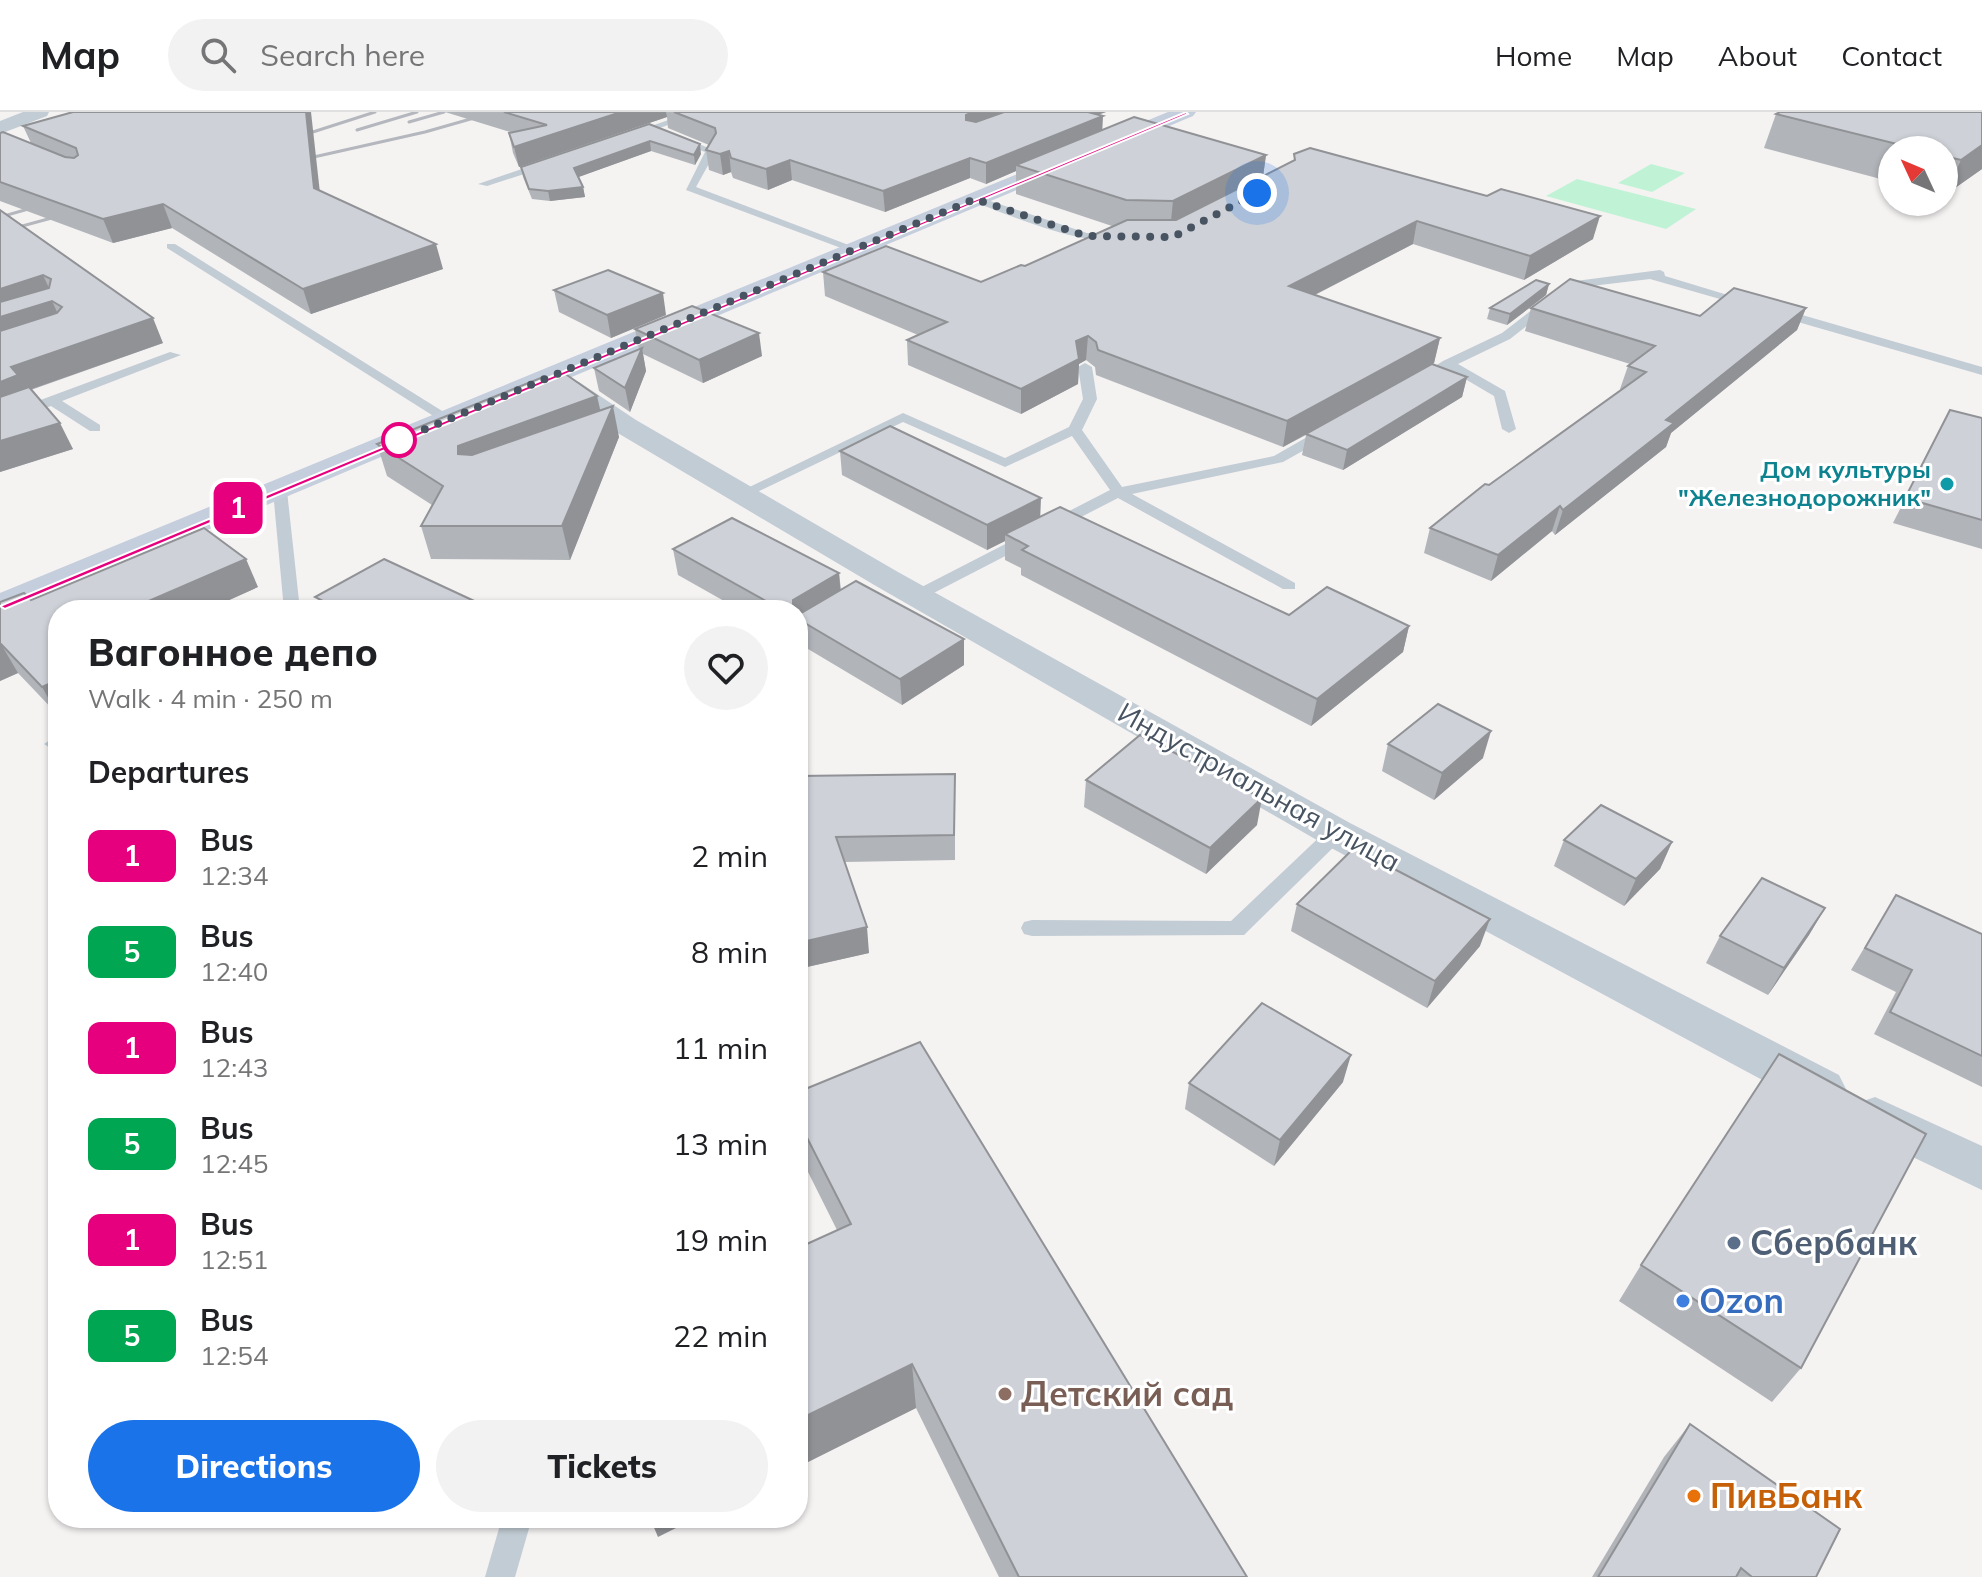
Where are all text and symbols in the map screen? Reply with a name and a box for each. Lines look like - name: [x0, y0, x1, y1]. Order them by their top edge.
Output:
- search box: [168, 19, 728, 91]
- text: Map: [40, 31, 120, 79]
- icon: search: [196, 33, 240, 77]
- text: Search here: [260, 36, 425, 74]
- text: Home: [1495, 38, 1572, 73]
- text: Map: [1616, 38, 1674, 73]
- text: About: [1718, 38, 1797, 73]
- text: Contact: [1841, 38, 1942, 73]
- north arrow: [1878, 136, 1958, 216]
- map controls: [1878, 136, 1958, 216]
- your location: [1237, 173, 1277, 213]
- unlabelled marker: [382, 423, 416, 457]
- place label: Дом культуры "Железнодорожник": [1678, 454, 1931, 512]
- marker: Дом культуры "Железнодорожник": [1938, 475, 1956, 493]
- line badge: 1: [212, 482, 264, 534]
- text: 1: [230, 490, 246, 525]
- button: heart: [684, 626, 768, 710]
- text: Вагонное депо: [88, 628, 378, 676]
- text: Walk · 4 min · 250 m: [88, 682, 333, 715]
- street label: Индустриальная улица: [1112, 694, 1406, 879]
- text: Departures: [88, 753, 249, 791]
- text: Bus: [200, 821, 254, 859]
- text: 2 min: [691, 837, 768, 875]
- text: 1: [124, 838, 140, 873]
- text: 12:34: [200, 859, 268, 892]
- text: Bus: [200, 917, 254, 955]
- text: 8 min: [691, 933, 768, 971]
- text: 5: [124, 934, 140, 969]
- text: 12:40: [200, 955, 268, 988]
- text: Bus: [200, 1013, 254, 1051]
- text: 11 min: [673, 1029, 768, 1067]
- text: 1: [124, 1030, 140, 1065]
- text: 12:43: [200, 1051, 268, 1084]
- text: Bus: [200, 1109, 254, 1147]
- text: 13 min: [673, 1125, 768, 1163]
- text: 5: [124, 1126, 140, 1161]
- text: 12:45: [200, 1147, 268, 1180]
- text: Bus: [200, 1205, 254, 1243]
- text: 19 min: [673, 1221, 768, 1259]
- place label: Сбербанк: [1750, 1221, 1918, 1264]
- text: 1: [124, 1222, 140, 1257]
- marker: Сбербанк: [1725, 1234, 1743, 1252]
- text: 12:51: [200, 1243, 268, 1276]
- place label: Ozon: [1699, 1279, 1784, 1322]
- marker: Ozon: [1674, 1292, 1692, 1310]
- text: Bus: [200, 1301, 254, 1339]
- text: 22 min: [673, 1317, 768, 1355]
- text: 5: [124, 1318, 140, 1353]
- text: 12:54: [200, 1339, 268, 1372]
- place label: Детский сад: [1021, 1372, 1233, 1415]
- marker: Детский сад: [996, 1385, 1014, 1403]
- button: Directions: [88, 1420, 420, 1512]
- button: Tickets: [436, 1420, 768, 1512]
- place label: ПивБанк: [1710, 1474, 1863, 1517]
- marker: ПивБанк: [1685, 1487, 1703, 1505]

